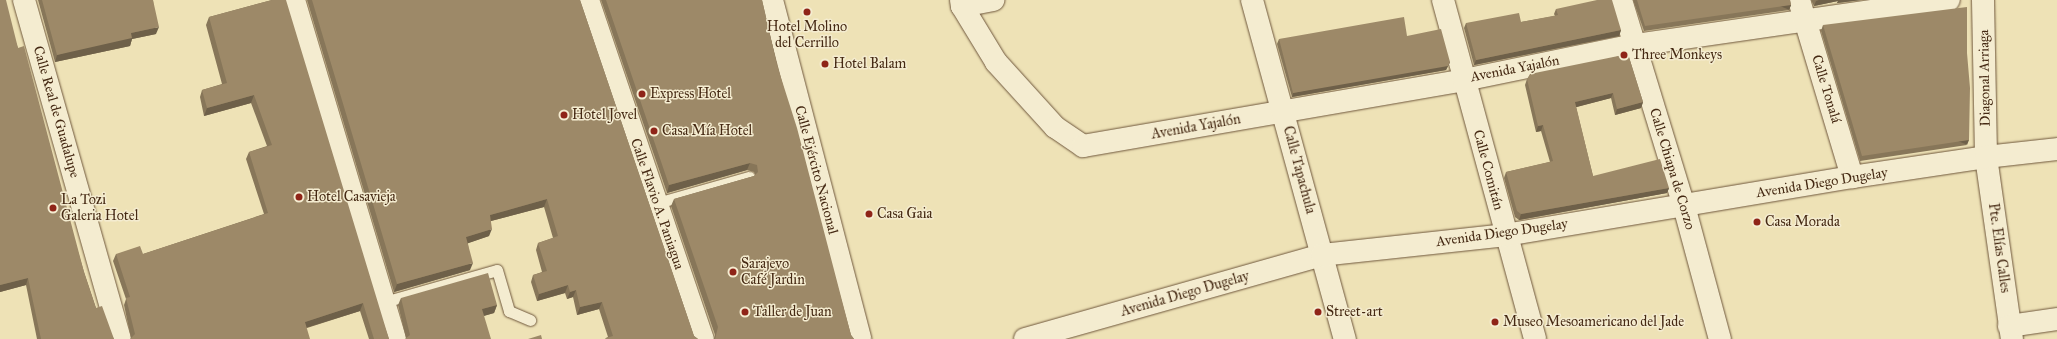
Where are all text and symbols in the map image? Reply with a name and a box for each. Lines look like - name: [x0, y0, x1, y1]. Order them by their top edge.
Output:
- marker: Hotel Molino del Cerrillo: [802, 7, 812, 17]
- place label: Hotel Molino del Cerrillo: [767, 19, 847, 52]
- street label: Diagonal Arriaga: [1976, 29, 1994, 127]
- street label: Calle Real de Guadalupe: [29, 44, 83, 180]
- place label: Three Monkeys: [1632, 47, 1722, 63]
- marker: Three Monkeys: [1619, 50, 1629, 60]
- street label: Avenida Yajalón: [1469, 52, 1561, 86]
- street label: Calle Tonalá: [1808, 53, 1844, 125]
- place label: Hotel Balam: [833, 56, 906, 72]
- marker: Hotel Balam: [820, 59, 830, 69]
- place label: Express Hotel: [650, 86, 731, 102]
- marker: Express Hotel: [637, 89, 647, 99]
- street label: Calle Ejército Nacional: [791, 104, 841, 236]
- street label: Calle Chiapa de Corzo: [1646, 106, 1698, 232]
- place label: Hotel Jovel: [572, 107, 637, 123]
- marker: Hotel Jovel: [559, 110, 569, 120]
- street label: Avenida Yajalón: [1150, 111, 1242, 143]
- place label: Casa Mía Hotel: [662, 123, 752, 139]
- street label: Calle Tapachula: [1279, 124, 1319, 216]
- marker: Casa Mía Hotel: [649, 126, 659, 136]
- street label: Calle Comitán: [1469, 128, 1507, 212]
- street label: Calle Flavio A. Paniagua: [627, 136, 687, 272]
- street label: Avenida Diego Dugelay: [1755, 164, 1889, 202]
- place label: Hotel Casavieja: [307, 189, 396, 205]
- place label: La Tozi Galeria Hotel: [61, 192, 138, 224]
- marker: Hotel Casavieja: [294, 192, 304, 202]
- street label: Pte. Elías Calles: [1984, 202, 2014, 294]
- marker: La Tozi Galeria Hotel: [48, 203, 58, 213]
- place label: Casa Gaia: [877, 206, 932, 222]
- marker: Casa Gaia: [864, 209, 874, 219]
- place label: Casa Morada: [1765, 214, 1840, 230]
- street label: Avenida Diego Dugelay: [1435, 215, 1569, 251]
- marker: Casa Morada: [1752, 217, 1762, 227]
- place label: Sarajevo Café Jardin: [741, 256, 805, 288]
- marker: Sarajevo Café Jardin: [728, 267, 738, 277]
- street label: Avenida Diego Dugelay: [1119, 268, 1251, 320]
- place label: Taller de Juan: [753, 304, 831, 320]
- place label: Street-art: [1326, 304, 1383, 320]
- marker: Taller de Juan: [740, 307, 750, 317]
- marker: Street-art: [1313, 307, 1323, 317]
- place label: Museo Mesoamericano del Jade: [1503, 314, 1684, 330]
- marker: Museo Mesoamericano del Jade: [1490, 317, 1500, 327]

